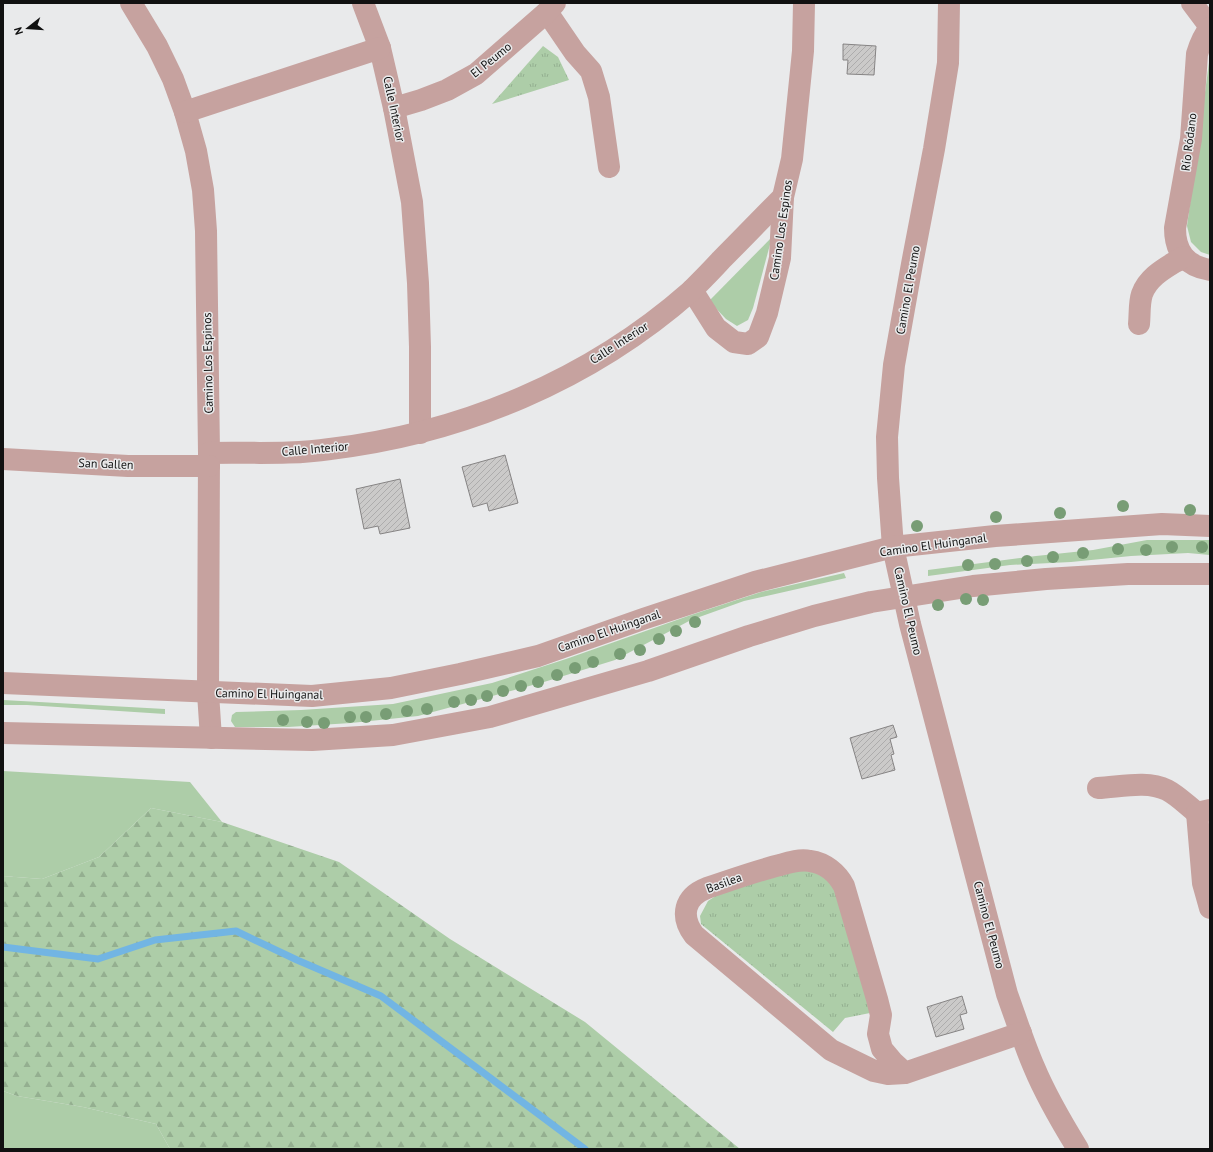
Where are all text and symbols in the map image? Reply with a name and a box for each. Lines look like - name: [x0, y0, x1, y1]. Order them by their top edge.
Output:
- north arrow: [8, 8, 48, 48]
- text: N: [11, 25, 26, 36]
- street label: El Peumo: [467, 39, 514, 81]
- street label: Calle Interior: [380, 75, 409, 143]
- street label: Río Ródano: [1178, 112, 1199, 172]
- street label: Camino Los Espinos: [766, 179, 795, 281]
- street label: Camino El Peumo: [892, 244, 923, 335]
- street label: Camino Los Espinos: [199, 312, 216, 414]
- street label: Calle Interior: [587, 318, 651, 367]
- street label: Calle Interior: [281, 438, 349, 459]
- street label: San Gallen: [78, 455, 134, 472]
- street label: Camino El Huinganal: [879, 530, 988, 559]
- street label: Camino El Peumo: [891, 565, 926, 656]
- street label: Camino El Huinganal: [556, 606, 663, 655]
- street label: Camino El Huinganal: [215, 685, 323, 702]
- street label: Basilea: [704, 869, 744, 896]
- street label: Camino El Peumo: [971, 880, 1008, 970]

